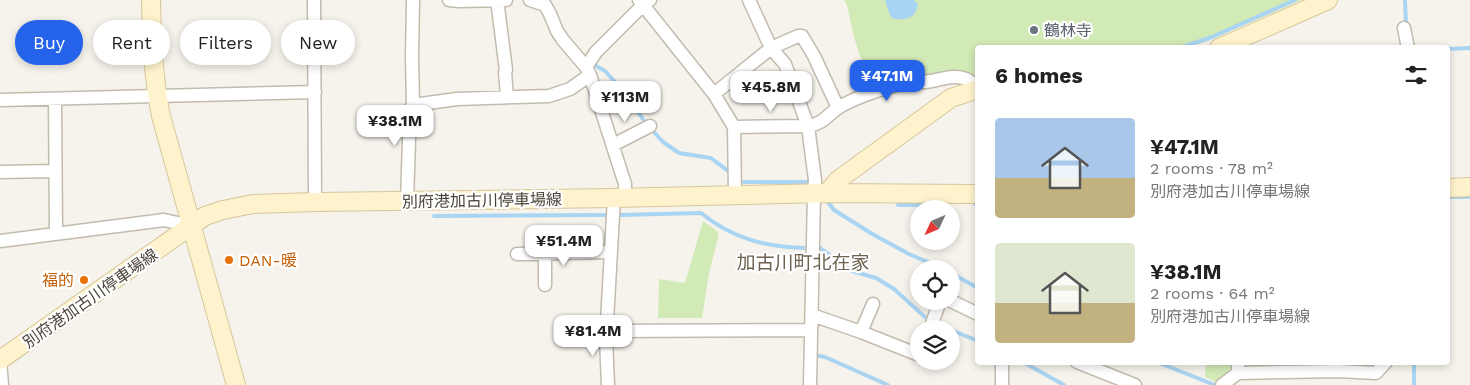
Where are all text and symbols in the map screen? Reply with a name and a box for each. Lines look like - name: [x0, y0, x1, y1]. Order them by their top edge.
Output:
- chip: Buy: [15, 20, 83, 65]
- chip: Rent: [93, 20, 170, 65]
- chip: Filters: [180, 20, 271, 65]
- chip: New: [281, 20, 355, 65]
- place label: 鶴林寺: [1044, 21, 1092, 40]
- marker: 鶴林寺: [1028, 24, 1040, 36]
- pin: ¥47.1M: [846, 59, 928, 102]
- icon: filters: [1402, 61, 1430, 89]
- text: 6 homes: [995, 63, 1083, 88]
- text: ¥47.1M: [861, 66, 913, 85]
- pin: ¥45.8M: [730, 70, 812, 113]
- text: ¥45.8M: [741, 77, 801, 96]
- pin: ¥113M: [590, 80, 660, 123]
- text: ¥113M: [601, 87, 649, 106]
- pin: ¥38.1M: [354, 104, 436, 147]
- text: ¥38.1M: [368, 111, 422, 130]
- text: ¥47.1M: [1150, 134, 1219, 159]
- icon: home: [1035, 138, 1095, 198]
- text: 2 rooms · 78 m²: [1150, 159, 1273, 178]
- text: 別府港加古川停車場線: [1150, 182, 1310, 201]
- street label: 別府港加古川停車場線: [402, 190, 562, 211]
- north arrow: [910, 200, 960, 250]
- map controls: [910, 200, 960, 370]
- pin: ¥51.4M: [523, 224, 605, 267]
- text: ¥51.4M: [536, 231, 592, 250]
- street label: 別府港加古川停車場線: [19, 245, 161, 352]
- place label: DAN-暖: [239, 251, 297, 270]
- district label: 加古川町北在家: [736, 251, 870, 274]
- marker: DAN-暖: [223, 254, 235, 266]
- text: ¥38.1M: [1150, 259, 1222, 284]
- button: locate: [910, 260, 960, 310]
- icon: home: [1035, 263, 1095, 323]
- place label: 福的: [42, 271, 74, 290]
- marker: 福的: [78, 274, 90, 286]
- text: 2 rooms · 64 m²: [1150, 284, 1275, 303]
- text: 別府港加古川停車場線: [1150, 307, 1310, 326]
- pin: ¥81.4M: [552, 314, 634, 357]
- button: layers: [910, 320, 960, 370]
- text: ¥81.4M: [564, 321, 622, 340]

